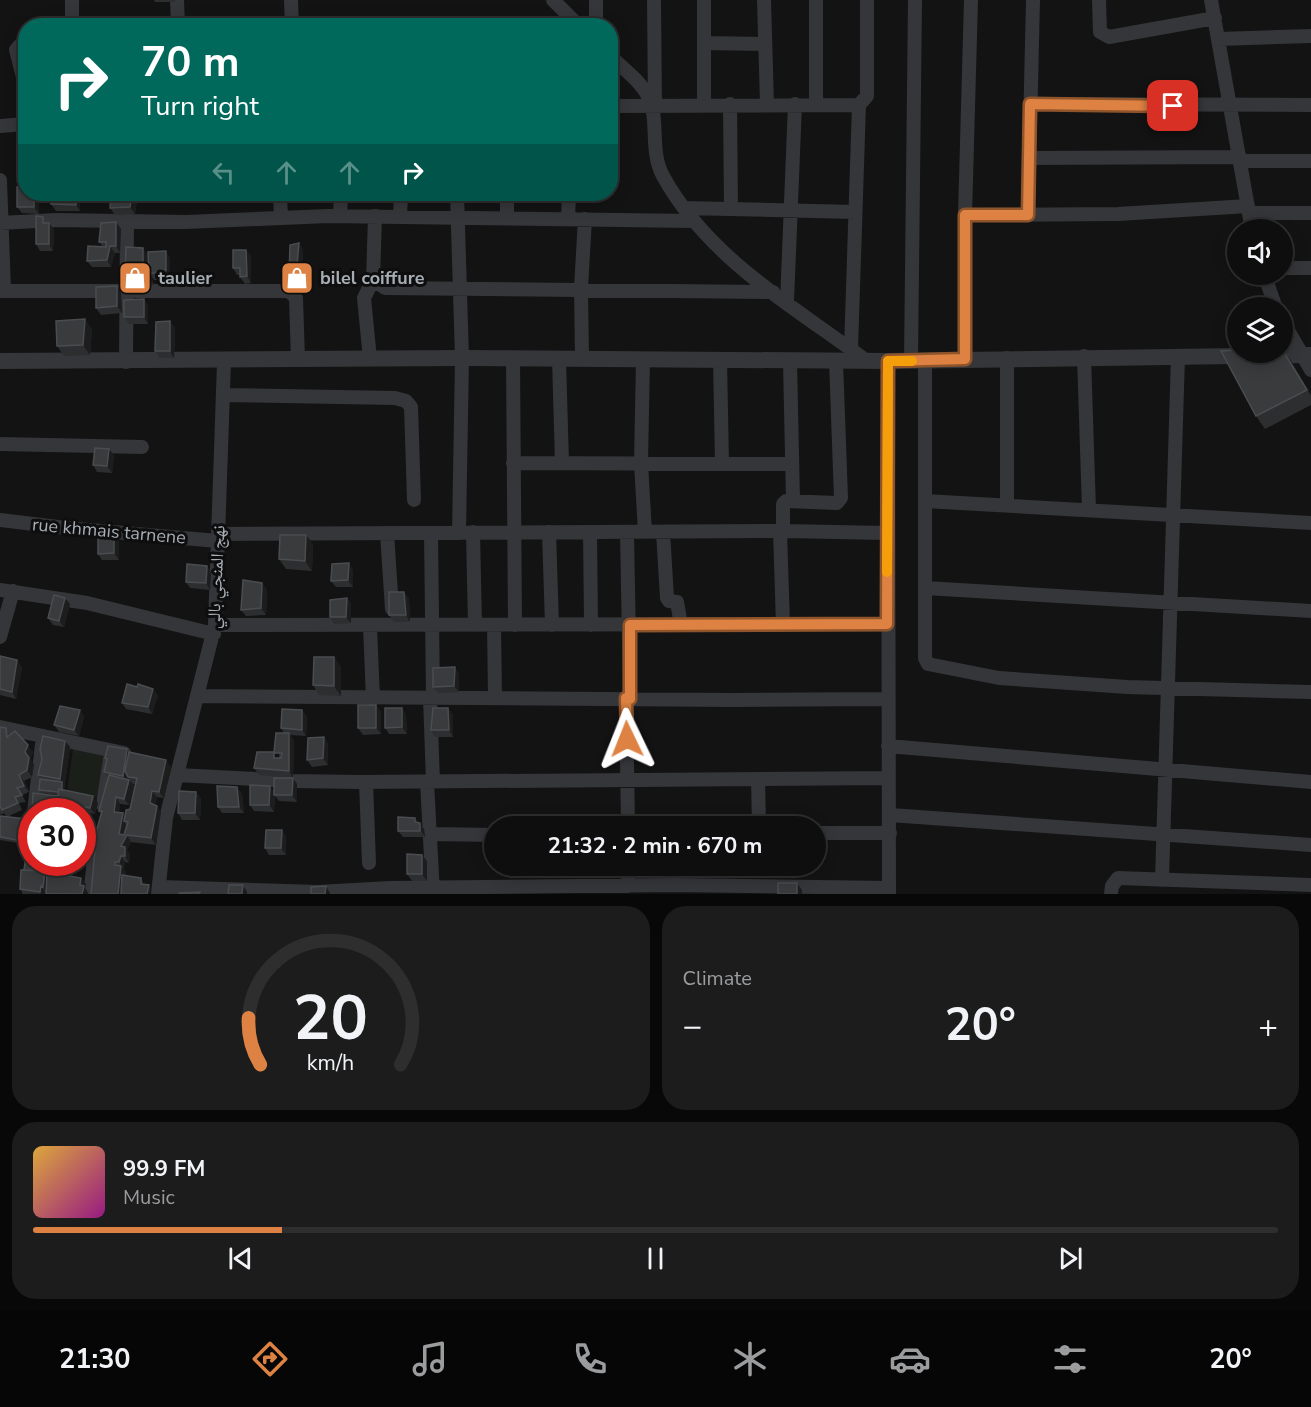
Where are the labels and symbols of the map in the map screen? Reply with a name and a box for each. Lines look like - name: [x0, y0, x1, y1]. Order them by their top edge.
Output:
- pin: [1147, 80, 1198, 131]
- shop icon: taulier: [117, 260, 153, 296]
- shop icon: bilel coiffure: [279, 260, 315, 296]
- place label: taulier: [158, 266, 212, 290]
- place label: bilel coiffure: [320, 266, 425, 290]
- street label: rue khmais tarnene: [31, 512, 187, 550]
- street label: نهج المنجي بالي: [201, 524, 233, 630]
- position arrow: [595, 707, 659, 771]
- speed limit sign: 30: [18, 798, 96, 876]

